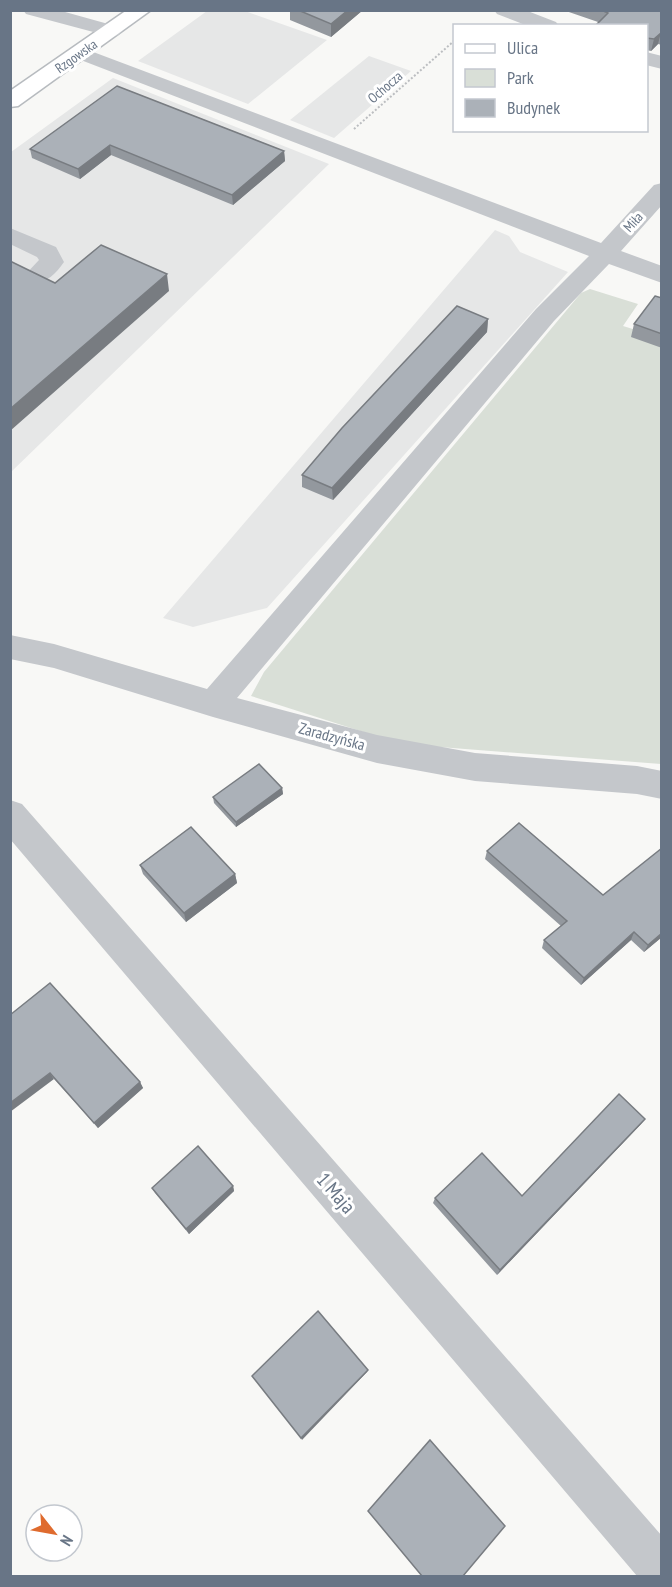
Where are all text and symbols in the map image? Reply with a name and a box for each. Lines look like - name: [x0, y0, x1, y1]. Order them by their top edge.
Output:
- legend: [453, 24, 648, 132]
- street label: Rzgowska: [51, 35, 101, 77]
- text: Ulica: [507, 36, 538, 59]
- text: Park: [507, 66, 534, 89]
- street label: Ochocza: [364, 67, 406, 107]
- text: Budynek: [507, 96, 560, 119]
- street label: Miła: [619, 208, 647, 236]
- street label: Zaradzyńska: [297, 718, 367, 754]
- street label: 1 Maja: [311, 1167, 361, 1219]
- north arrow: [24, 1503, 84, 1563]
- text: N: [56, 1532, 78, 1550]

